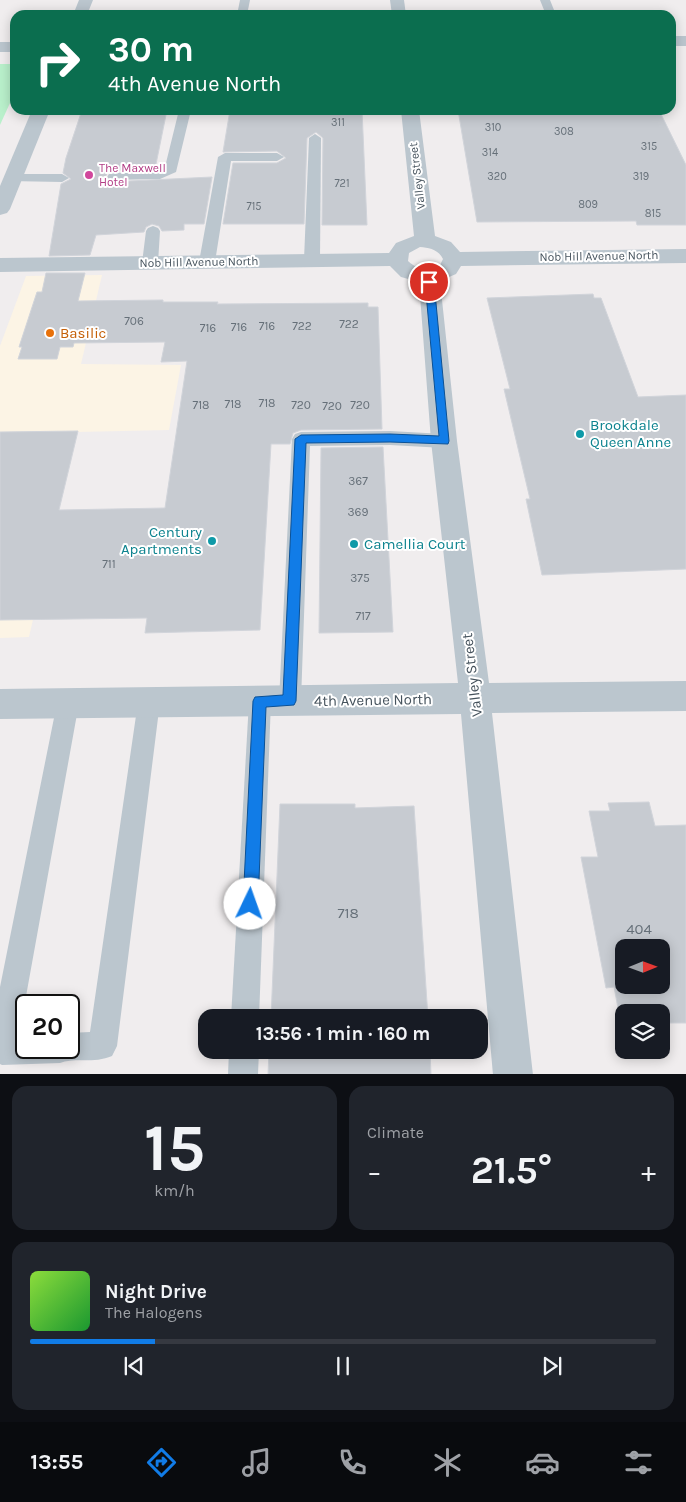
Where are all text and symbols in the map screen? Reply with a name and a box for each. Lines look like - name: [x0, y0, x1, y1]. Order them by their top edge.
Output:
- text: 30 m: [108, 29, 194, 70]
- icon: right: [25, 30, 90, 95]
- text: 4th Avenue North: [108, 71, 281, 97]
- house number: 311: [331, 116, 345, 129]
- house number: 310: [485, 121, 501, 134]
- house number: 308: [554, 125, 574, 138]
- house number: 315: [641, 140, 657, 153]
- street label: Valley Street: [406, 141, 428, 210]
- house number: 314: [482, 146, 498, 159]
- place label: The Maxwell Hotel: [99, 161, 166, 189]
- marker: The Maxwell Hotel: [83, 169, 95, 181]
- house number: 320: [487, 170, 507, 183]
- house number: 319: [633, 170, 649, 183]
- house number: 721: [334, 177, 350, 190]
- house number: 809: [578, 198, 598, 211]
- house number: 715: [246, 200, 262, 213]
- house number: 815: [645, 207, 661, 220]
- street label: Nob Hill Avenue North: [539, 248, 659, 264]
- street label: Nob Hill Avenue North: [139, 254, 259, 270]
- pin: [408, 261, 450, 303]
- icon: arrive: [415, 268, 443, 296]
- house number: 706: [124, 314, 144, 328]
- house number: 722: [339, 317, 359, 331]
- house number: 716: [259, 319, 275, 333]
- house number: 722: [292, 319, 312, 333]
- house number: 716: [231, 320, 247, 334]
- house number: 716: [200, 321, 216, 335]
- place label: Basilic: [60, 324, 106, 342]
- marker: Basilic: [44, 327, 56, 339]
- house number: 718: [259, 396, 275, 410]
- house number: 718: [225, 397, 241, 411]
- house number: 718: [193, 398, 209, 412]
- house number: 720: [291, 398, 311, 412]
- house number: 720: [350, 398, 370, 412]
- house number: 720: [322, 399, 342, 413]
- place label: Brookdale Queen Anne: [590, 416, 671, 451]
- marker: Brookdale Queen Anne: [574, 428, 586, 440]
- house number: 367: [348, 474, 368, 488]
- house number: 369: [348, 505, 368, 519]
- place label: Century Apartments: [121, 523, 202, 558]
- marker: Century Apartments: [206, 535, 218, 547]
- place label: Camellia Court: [364, 535, 466, 553]
- marker: Camellia Court: [348, 538, 360, 550]
- house number: 711: [102, 557, 116, 571]
- house number: 375: [350, 571, 370, 585]
- house number: 717: [355, 609, 371, 623]
- street label: Valley Street: [458, 632, 486, 718]
- street label: 4th Avenue North: [314, 690, 432, 710]
- position arrow: [223, 877, 275, 929]
- house number: 718: [337, 904, 359, 922]
- house number: 404: [626, 920, 652, 938]
- north arrow: [615, 939, 670, 994]
- map controls: [615, 939, 670, 1059]
- speed limit sign: 20: [15, 994, 80, 1059]
- button: layers: [615, 1004, 670, 1059]
- text: 13:56 · 1 min · 160 m: [256, 1023, 430, 1045]
- text: 15: [144, 1110, 205, 1186]
- text: Climate: [367, 1123, 424, 1142]
- text: 21.5°: [471, 1148, 552, 1193]
- text: −: [367, 1155, 382, 1188]
- text: +: [641, 1155, 656, 1188]
- text: km/h: [154, 1181, 195, 1200]
- text: Night Drive: [105, 1281, 207, 1303]
- text: The Halogens: [105, 1303, 203, 1322]
- icon: previous: [120, 1352, 148, 1380]
- icon: pause: [329, 1352, 357, 1380]
- icon: next: [538, 1352, 566, 1380]
- icon: directions: [144, 1445, 179, 1480]
- icon: music: [239, 1445, 274, 1480]
- icon: phone: [335, 1445, 370, 1480]
- icon: climate: [430, 1445, 465, 1480]
- icon: car: [525, 1445, 560, 1480]
- icon: filters: [621, 1445, 656, 1480]
- text: 13:55: [30, 1449, 83, 1475]

